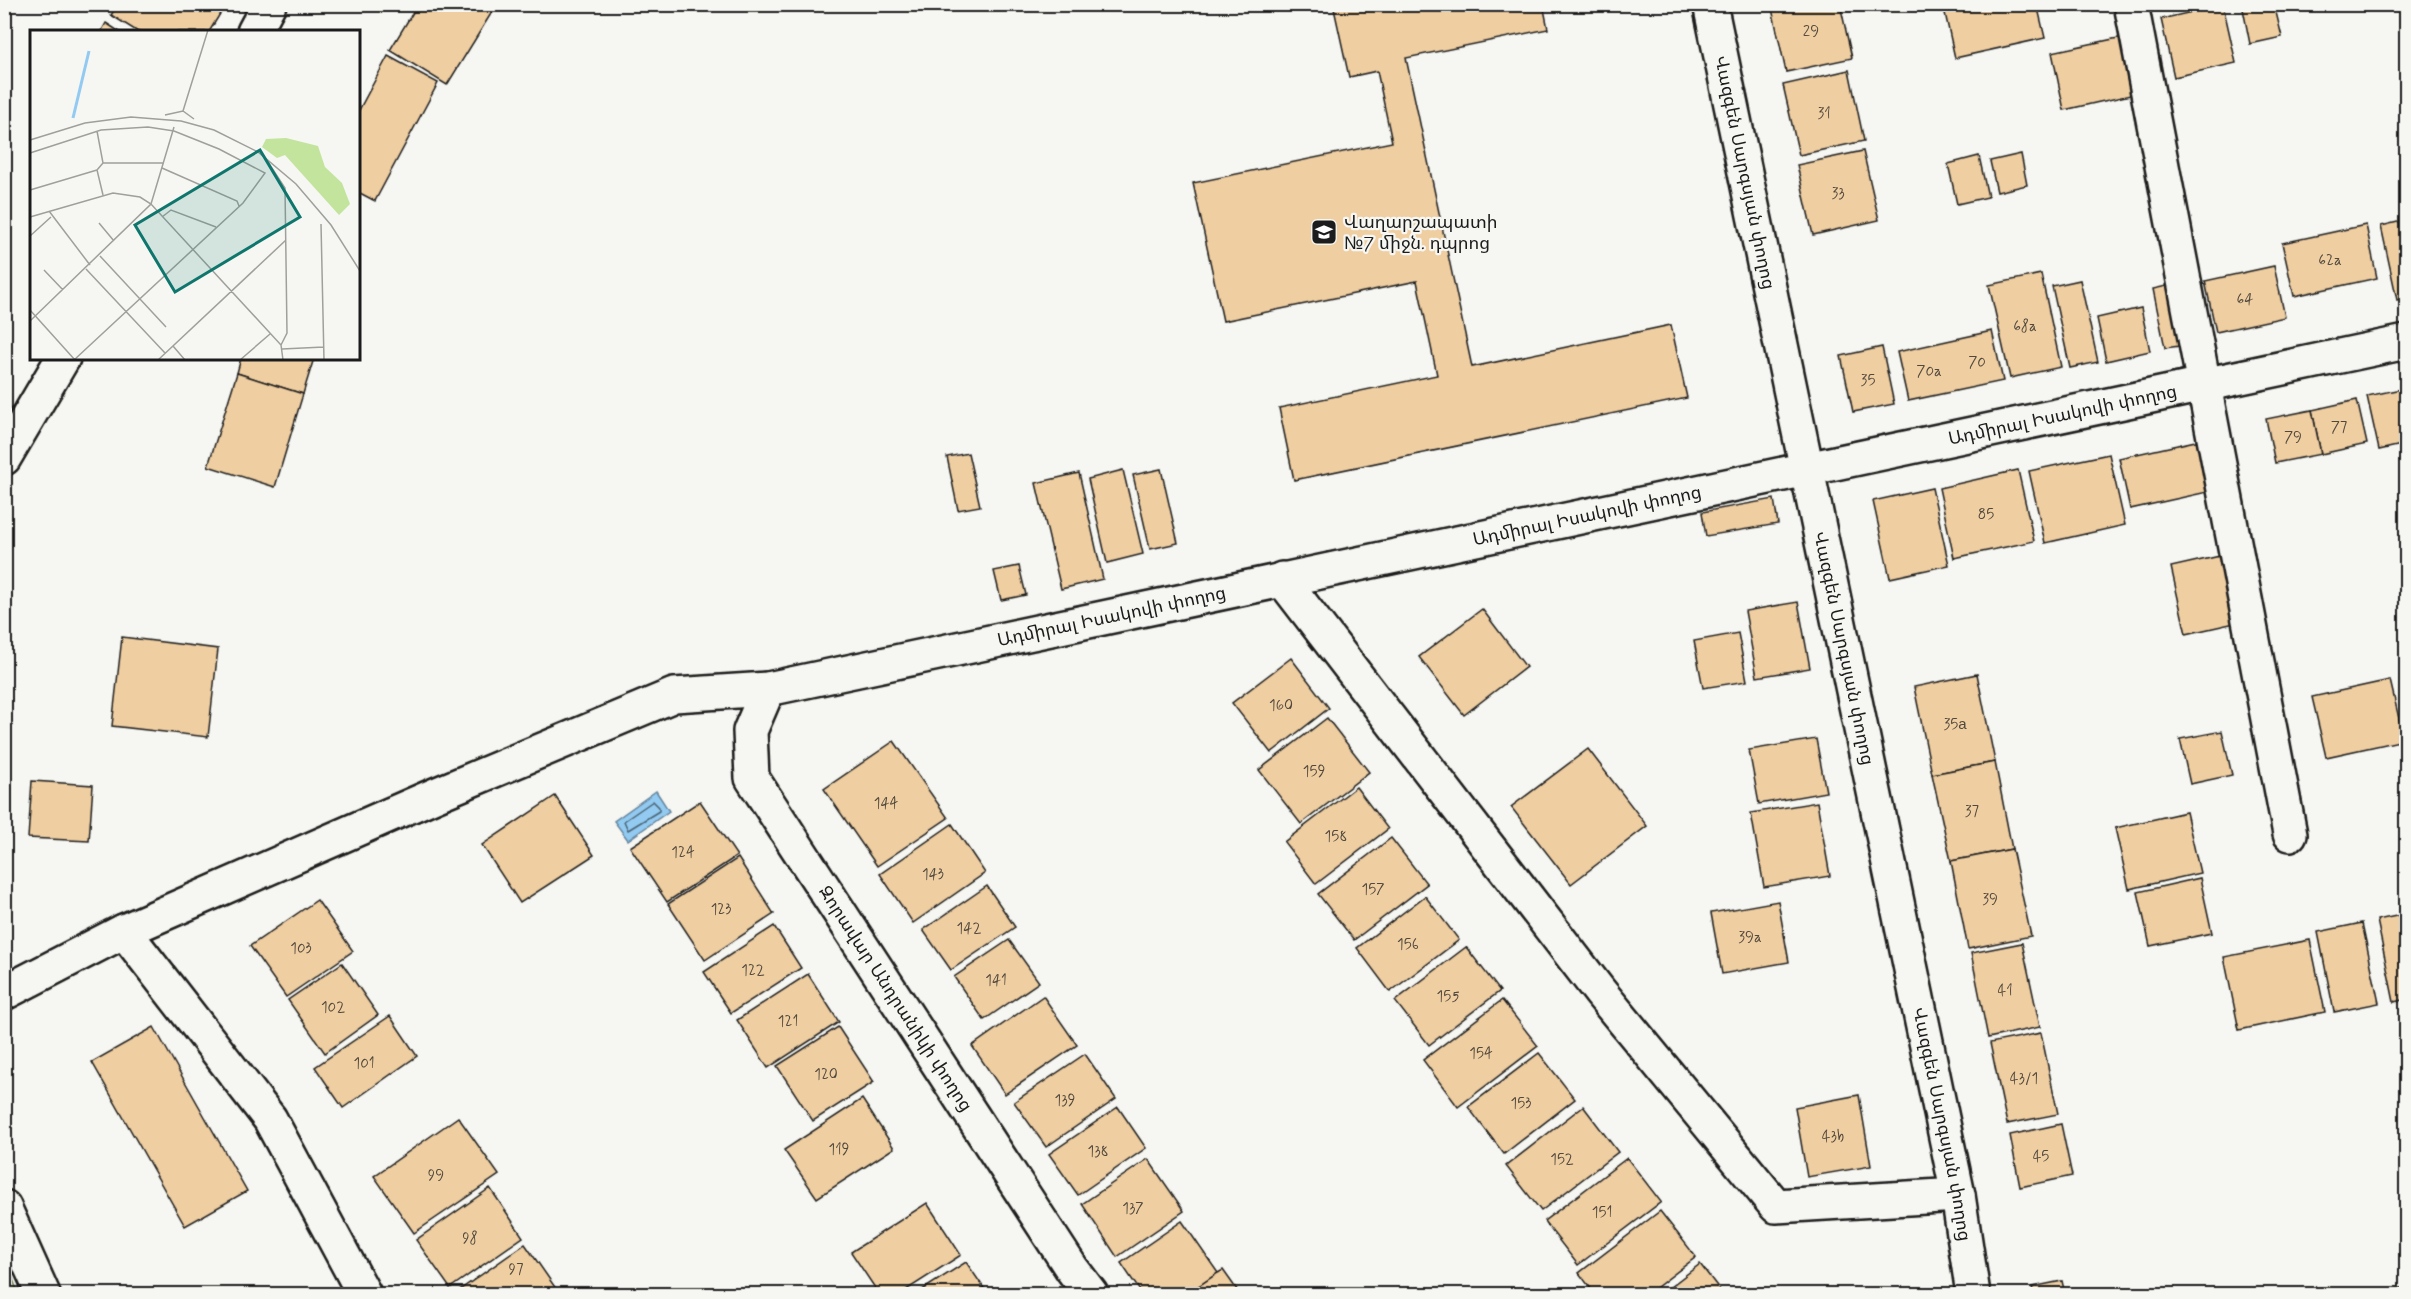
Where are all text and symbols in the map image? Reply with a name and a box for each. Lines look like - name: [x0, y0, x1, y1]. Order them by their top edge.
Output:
- house number: 29: [1803, 22, 1819, 42]
- inset map: [30, 30, 360, 360]
- street label: Վազգեն Սարգսյան փողոց: [1708, 54, 1780, 292]
- house number: 31: [1817, 104, 1831, 124]
- house number: 33: [1831, 184, 1845, 204]
- place label: Վաղարշապատի №7 միջն. դպրոց: [1344, 211, 1497, 256]
- school or university icon: Վաղարշապատի №7 միջն. դպրոց: [1309, 217, 1339, 247]
- house number: 62a: [2318, 251, 2342, 271]
- house number: 64: [2237, 290, 2253, 310]
- house number: 68a: [2013, 317, 2037, 337]
- house number: 70: [1968, 353, 1986, 373]
- house number: 70a: [1916, 362, 1942, 382]
- house number: 35: [1861, 371, 1875, 391]
- street label: Ադմիրալ Իսակովի փողոց: [1946, 380, 2179, 452]
- house number: 77: [2331, 418, 2348, 438]
- house number: 79: [2284, 428, 2302, 448]
- street label: Ադմիրալ Իսակովի փողոց: [1471, 481, 1704, 552]
- house number: 85: [1978, 505, 1994, 525]
- street label: Վազգեն Սարգսյան փողոց: [1807, 529, 1879, 767]
- street label: Ադմիրալ Իսակովի փողոց: [995, 581, 1228, 653]
- house number: 160: [1269, 696, 1293, 716]
- house number: 35а: [1943, 715, 1967, 735]
- house number: 159: [1303, 762, 1325, 782]
- house number: 144: [874, 794, 898, 814]
- house number: 37: [1965, 802, 1980, 822]
- house number: 158: [1325, 827, 1347, 847]
- house number: 124: [671, 843, 695, 863]
- house number: 143: [922, 865, 944, 885]
- house number: 157: [1361, 880, 1385, 900]
- street label: Զորավար Անդրանիկի փողոց: [812, 882, 977, 1117]
- house number: 39: [1982, 890, 1998, 910]
- house number: 123: [711, 900, 731, 920]
- house number: 142: [957, 919, 981, 939]
- house number: 39a: [1738, 928, 1762, 948]
- house number: 156: [1397, 935, 1419, 955]
- house number: 103: [290, 939, 312, 959]
- house number: 122: [741, 961, 765, 981]
- house number: 141: [985, 971, 1007, 991]
- house number: 41: [1997, 981, 2013, 1001]
- house number: 155: [1436, 987, 1460, 1007]
- house number: 102: [321, 998, 345, 1018]
- street label: Վազգեն Սարգսյան փողոց: [1906, 1005, 1976, 1243]
- house number: 121: [778, 1012, 798, 1032]
- house number: 154: [1469, 1044, 1493, 1064]
- house number: 101: [353, 1054, 375, 1074]
- house number: 120: [814, 1065, 838, 1085]
- house number: 43/1: [2010, 1069, 2038, 1089]
- house number: 139: [1055, 1091, 1075, 1111]
- house number: 153: [1511, 1094, 1531, 1114]
- house number: 43b: [1822, 1127, 1844, 1147]
- house number: 119: [828, 1140, 850, 1160]
- house number: 138: [1087, 1142, 1109, 1162]
- house number: 45: [2033, 1147, 2049, 1167]
- house number: 152: [1550, 1150, 1574, 1170]
- house number: 99: [428, 1166, 444, 1186]
- house number: 137: [1122, 1199, 1144, 1219]
- house number: 151: [1592, 1203, 1612, 1223]
- house number: 98: [462, 1229, 478, 1249]
- house number: 97: [509, 1260, 524, 1280]

